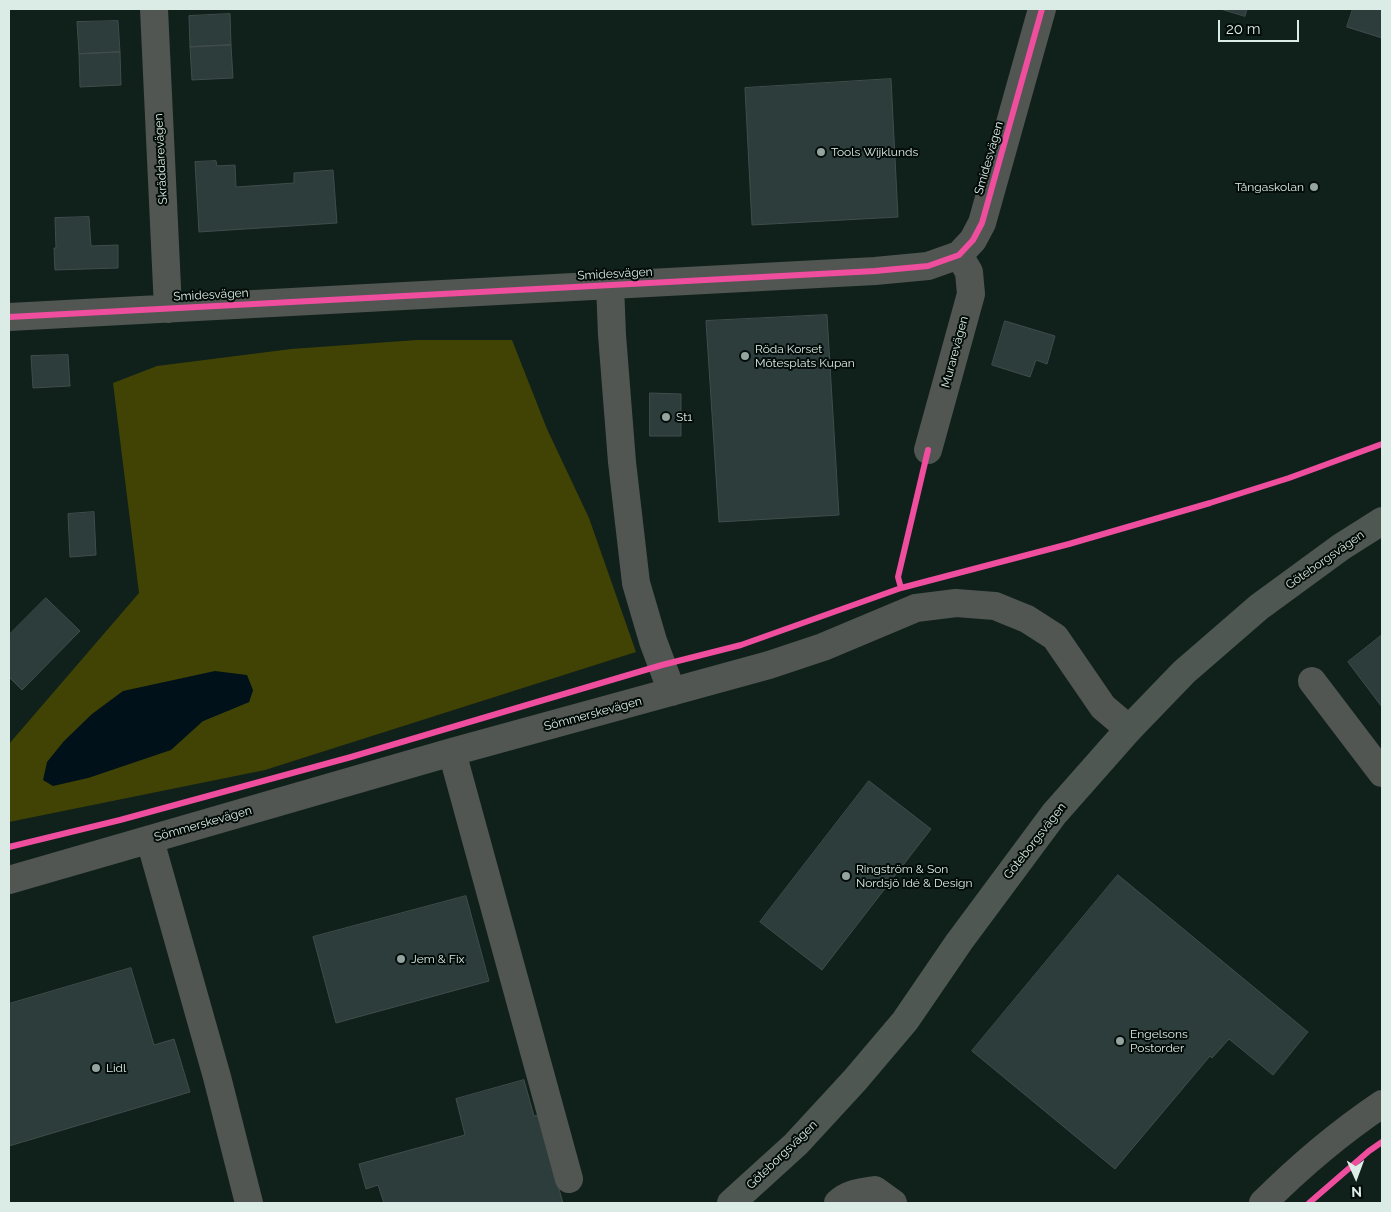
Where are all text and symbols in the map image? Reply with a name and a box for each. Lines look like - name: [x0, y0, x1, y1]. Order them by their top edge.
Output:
- scale bar: [1221, 10, 1302, 42]
- text: 20 m: [1226, 20, 1261, 38]
- street label: Skräddarevägen: [151, 113, 171, 205]
- street label: Smidesvägen: [972, 120, 1006, 196]
- place label: Tools Wijklunds: [831, 145, 918, 159]
- marker: Tools Wijklunds: [815, 146, 827, 158]
- place label: Tångaskolan: [1235, 180, 1304, 194]
- marker: Tångaskolan: [1308, 181, 1320, 193]
- street label: Smidesvägen: [577, 265, 653, 283]
- street label: Smidesvägen: [173, 286, 249, 304]
- street label: Murarevägen: [939, 315, 971, 389]
- place label: Röda Korset Mötesplats Kupan: [755, 342, 855, 370]
- marker: Röda Korset Mötesplats Kupan: [739, 350, 751, 362]
- place label: St1: [676, 410, 692, 424]
- marker: St1: [660, 411, 672, 423]
- street label: Göteborgsvägen: [1283, 528, 1367, 592]
- street label: Sömmerskevägen: [543, 694, 643, 734]
- street label: Göteborgsvägen: [1001, 800, 1069, 882]
- street label: Sömmerskevägen: [153, 803, 253, 845]
- place label: Ringström & Son Nordsjö Idé & Design: [856, 862, 972, 890]
- marker: Ringström & Son Nordsjö Idé & Design: [840, 870, 852, 882]
- place label: Jem & Fix: [411, 952, 465, 966]
- marker: Jem & Fix: [395, 953, 407, 965]
- place label: Engelsons Postorder: [1130, 1027, 1188, 1055]
- marker: Engelsons Postorder: [1114, 1035, 1126, 1047]
- place label: Lidl: [106, 1061, 126, 1075]
- marker: Lidl: [90, 1062, 102, 1074]
- street label: Göteborgsvägen: [744, 1118, 820, 1192]
- north arrow: [1331, 1152, 1381, 1202]
- text: N: [1351, 1184, 1362, 1200]

